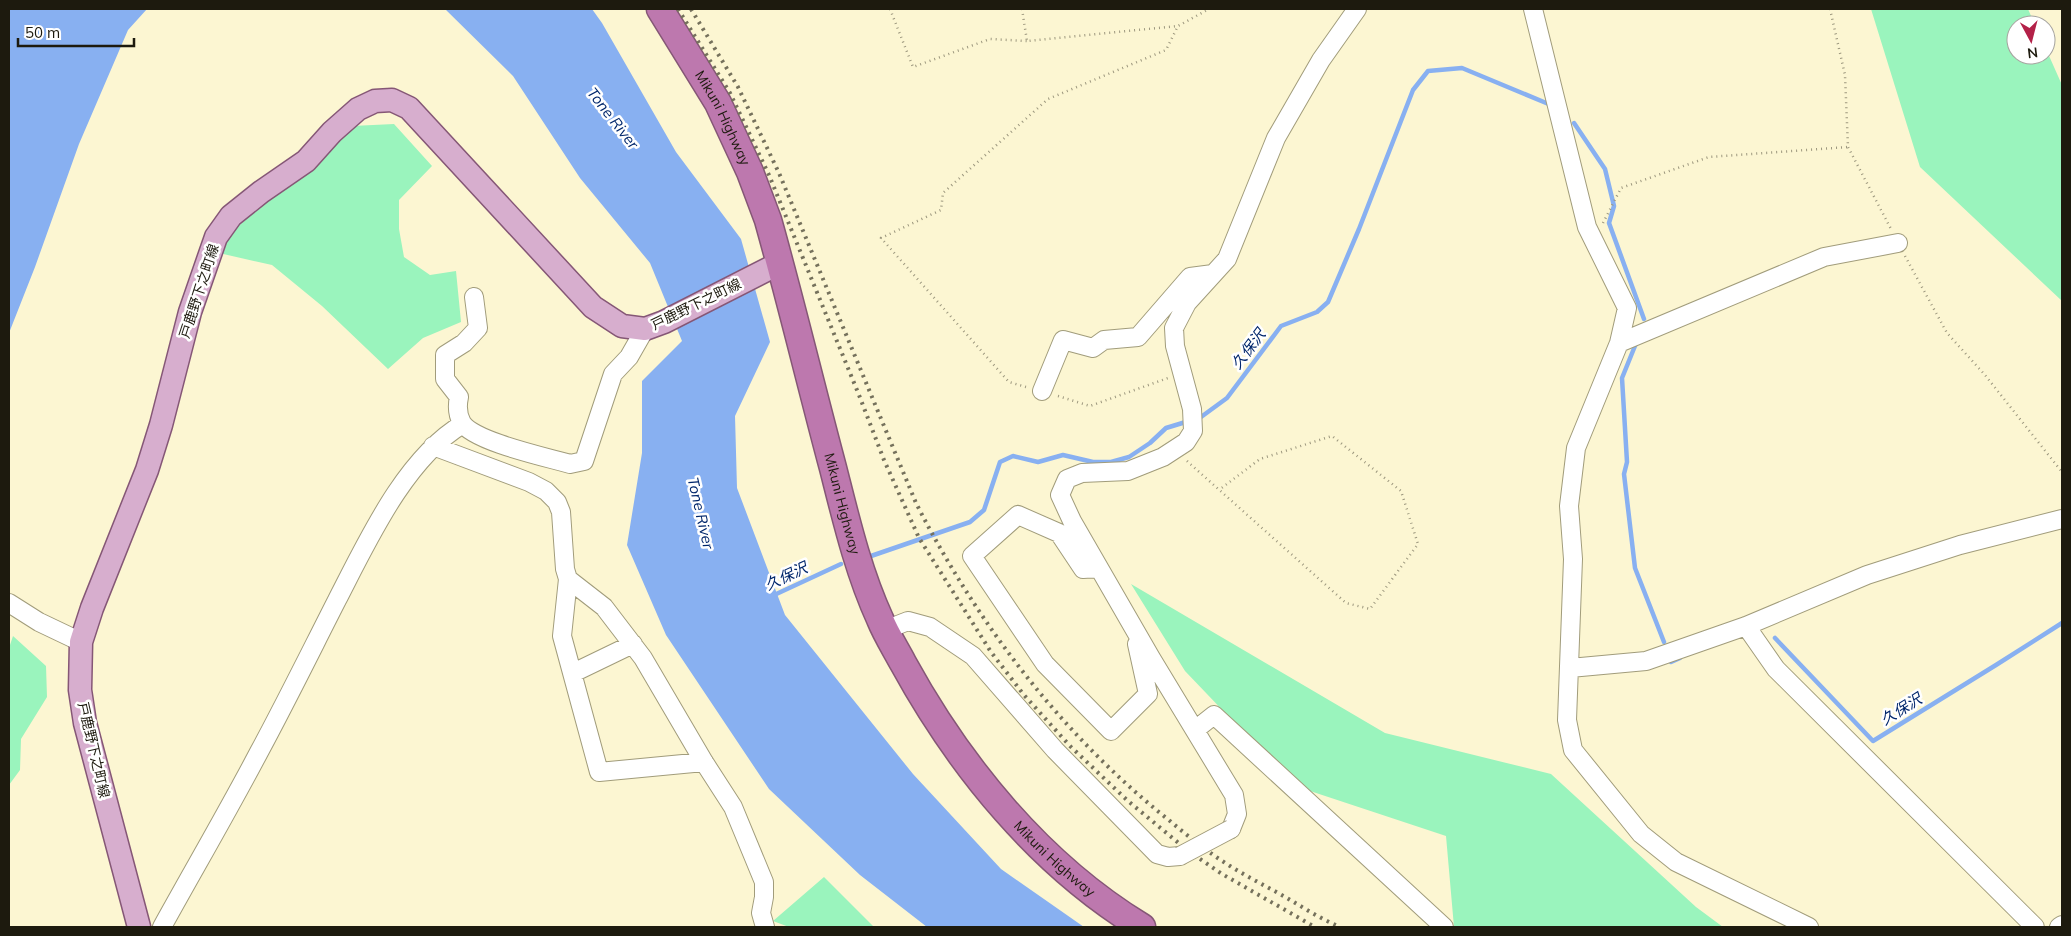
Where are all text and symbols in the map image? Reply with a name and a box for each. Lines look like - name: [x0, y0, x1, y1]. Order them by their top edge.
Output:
- scale bar: [18, 15, 134, 47]
- north arrow: [2006, 15, 2056, 65]
- text: 50 m: [25, 23, 60, 42]
- text: N: [2026, 43, 2039, 62]
- street label: Mikuni Highway: [691, 67, 755, 169]
- water label: Tone River: [583, 83, 643, 153]
- street label: 戸鹿野下之町線: [175, 242, 223, 340]
- street label: 戸鹿野下之町線: [648, 274, 744, 334]
- water label: 久保沢: [1227, 324, 1270, 373]
- street label: Mikuni Highway: [820, 451, 865, 557]
- water label: Tone River: [684, 475, 719, 551]
- water label: 久保沢: [762, 557, 812, 594]
- water label: 久保沢: [1877, 688, 1927, 729]
- street label: 戸鹿野下之町線: [74, 700, 114, 800]
- street label: Mikuni Highway: [1010, 817, 1099, 901]

